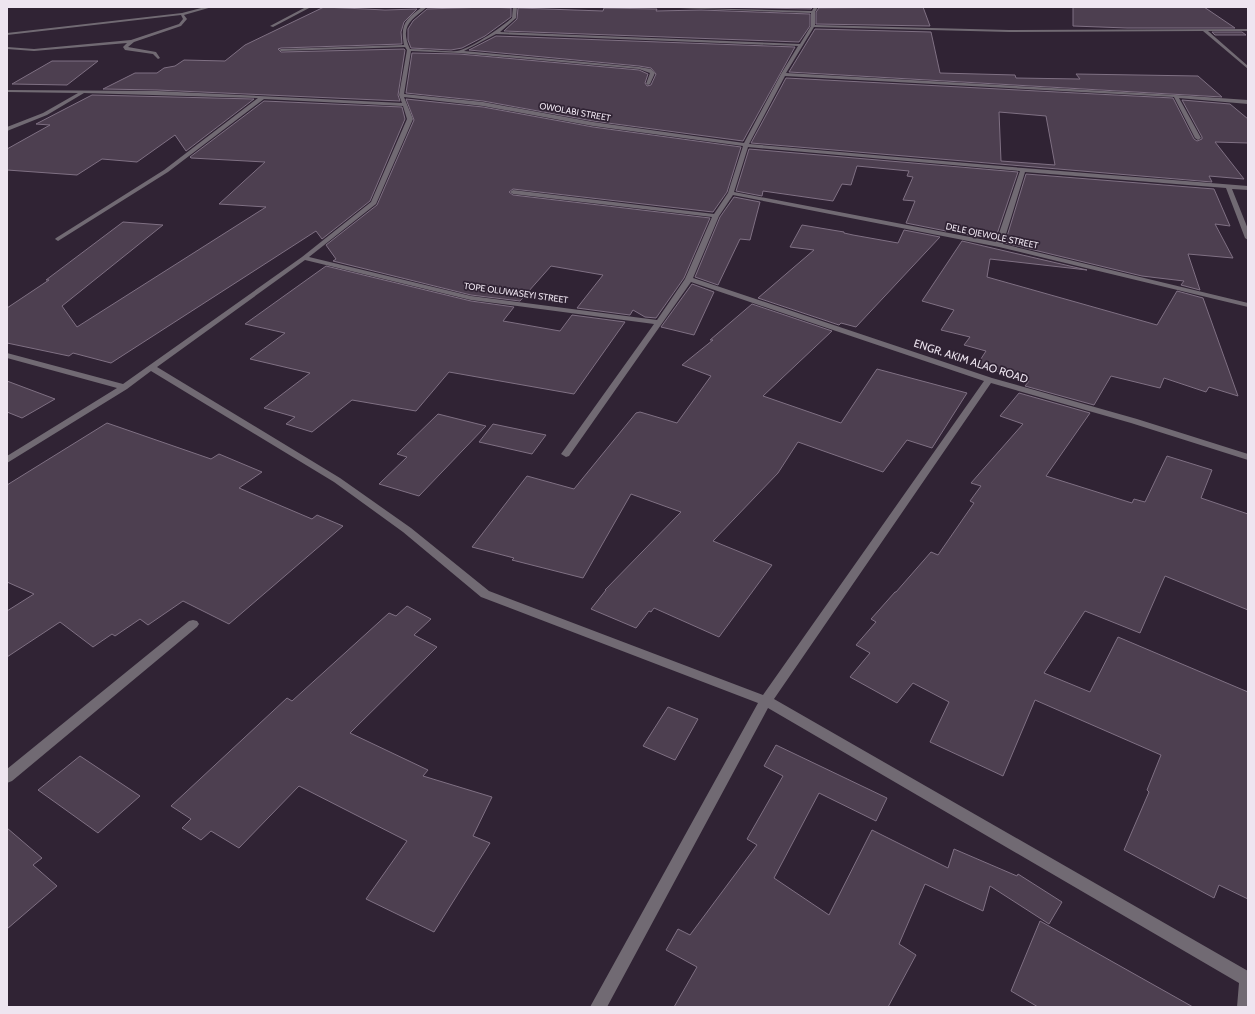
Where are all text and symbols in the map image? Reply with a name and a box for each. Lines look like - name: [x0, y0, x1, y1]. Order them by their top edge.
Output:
- street label: OWOLABI STREET: [539, 100, 612, 123]
- street label: DELE OJEWOLE STREET: [945, 220, 1040, 251]
- street label: TOPE OLUWASEYI STREET: [463, 280, 569, 305]
- street label: ENGR. AKIM ALAO ROAD: [912, 336, 1030, 386]

